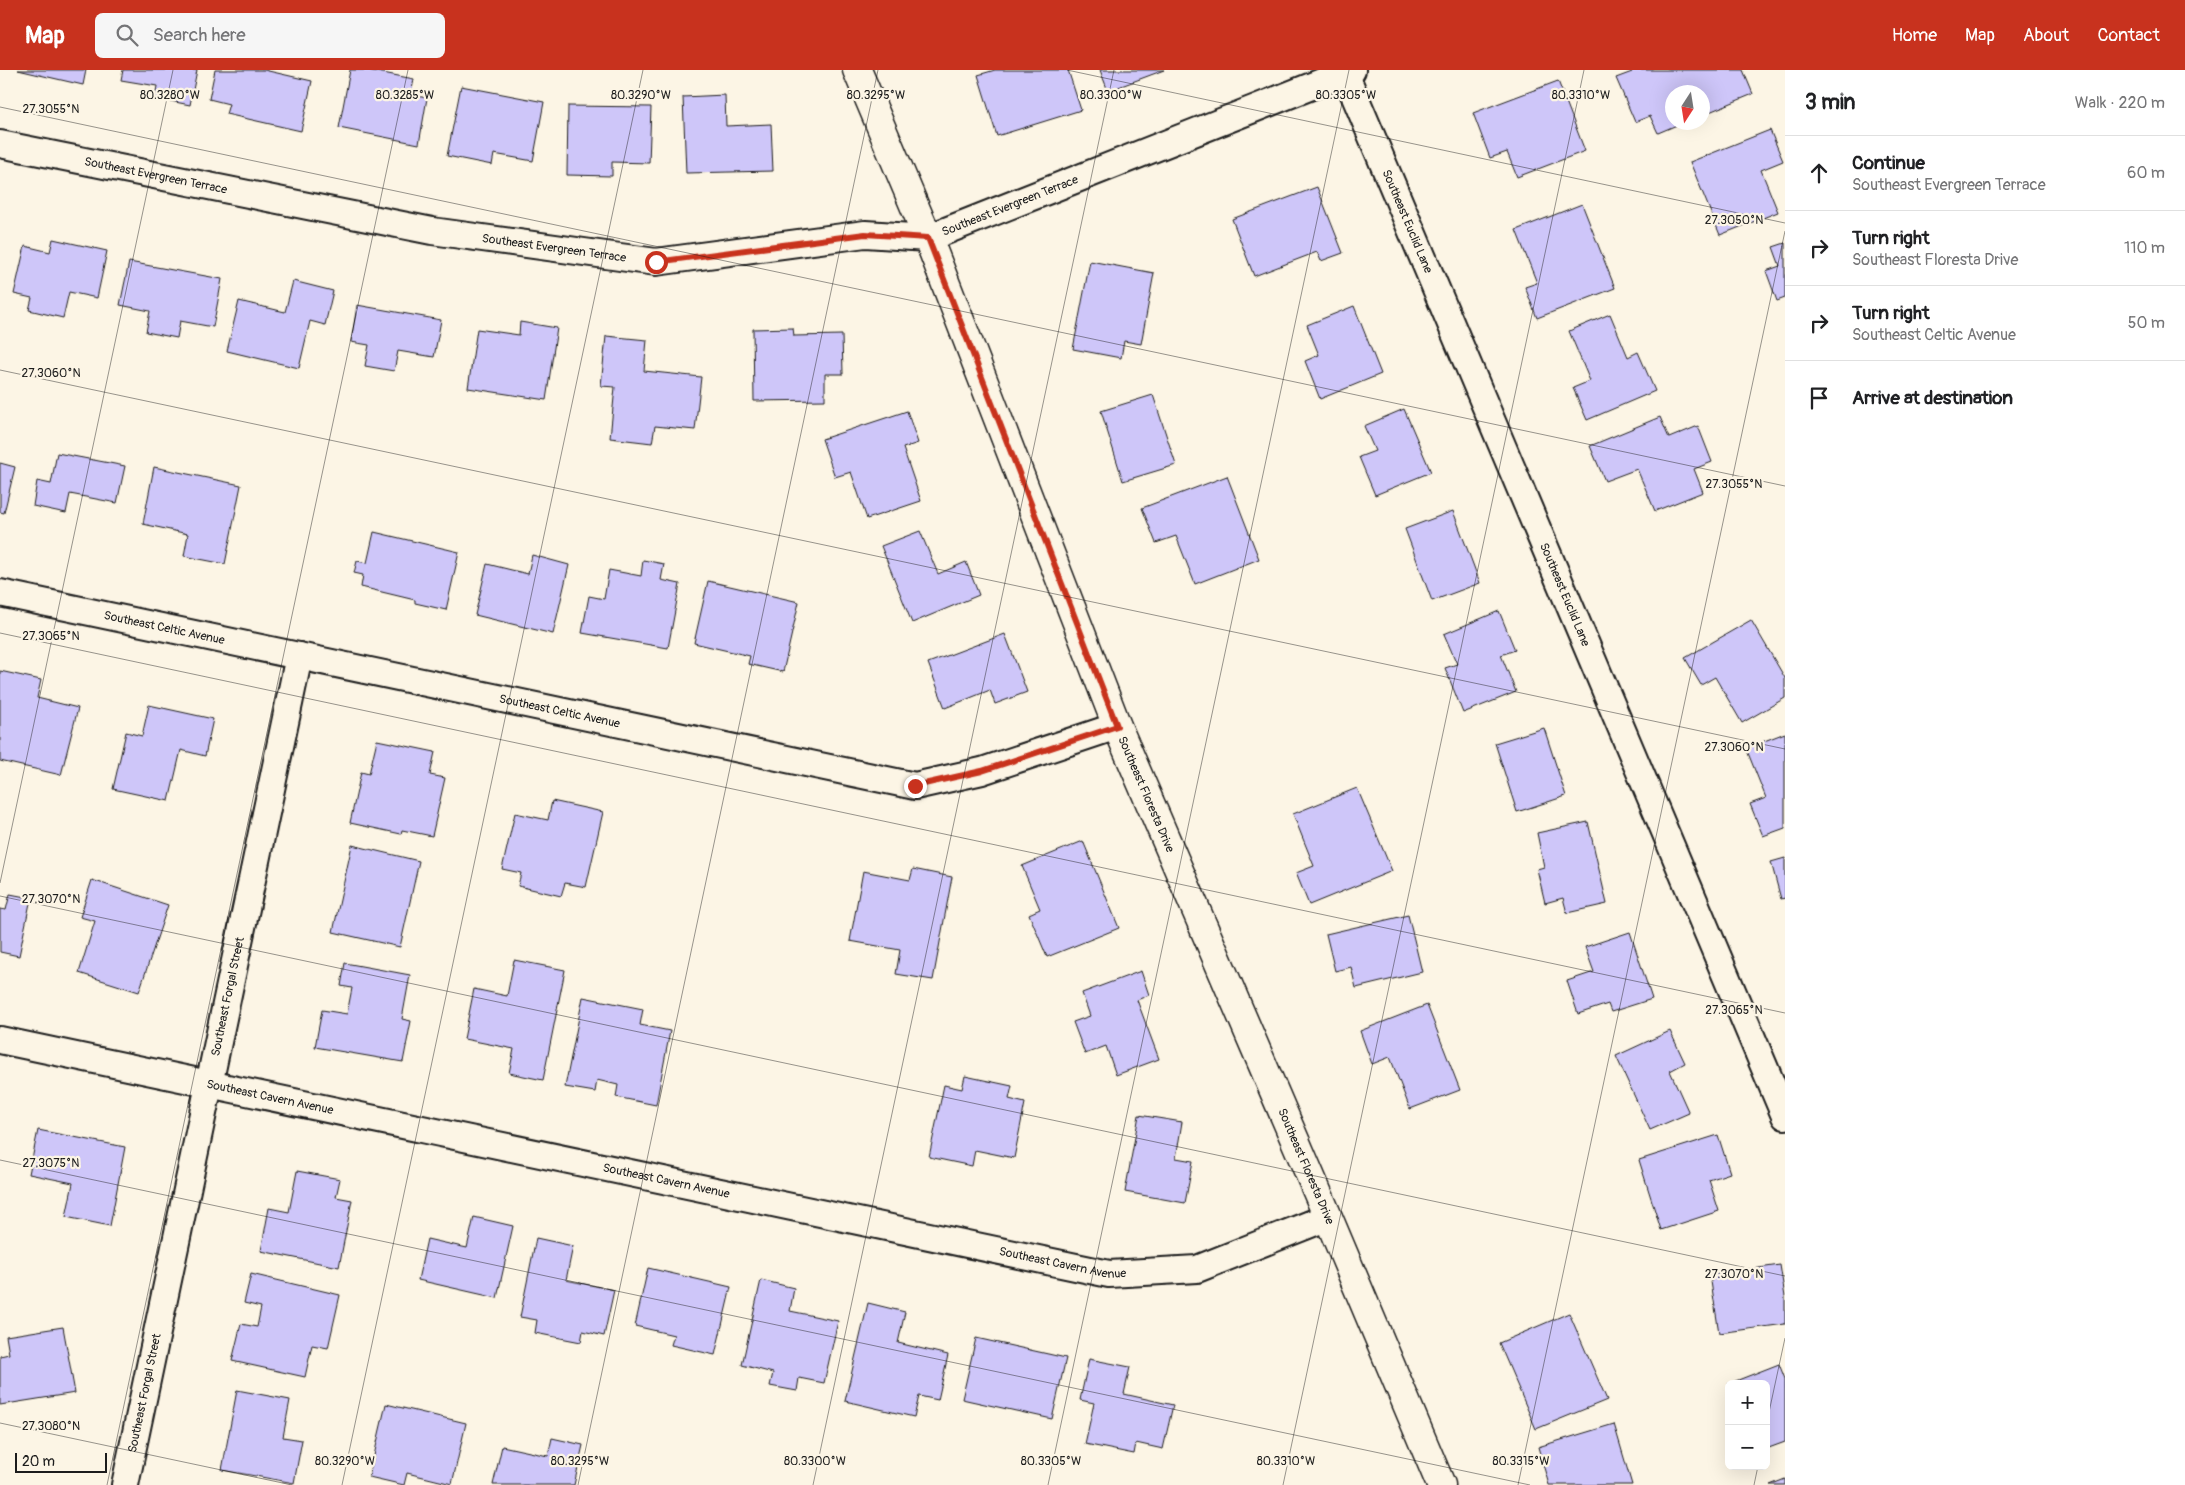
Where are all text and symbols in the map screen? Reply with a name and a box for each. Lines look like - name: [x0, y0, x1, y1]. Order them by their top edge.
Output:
- search box: [95, 13, 445, 58]
- text: Map: [25, 21, 65, 50]
- icon: search: [113, 21, 141, 49]
- text: Search here: [153, 23, 246, 47]
- text: Home: [1892, 24, 1937, 47]
- text: Map: [1965, 24, 1995, 47]
- text: About: [2023, 24, 2069, 47]
- text: Contact: [2097, 24, 2160, 47]
- north arrow: [1665, 85, 1710, 130]
- text: 80.3280°W: [140, 88, 200, 103]
- text: 80.3285°W: [376, 88, 434, 103]
- text: 80.3290°W: [611, 88, 671, 103]
- text: 80.3295°W: [847, 88, 905, 103]
- text: 80.3300°W: [1080, 88, 1142, 103]
- text: 80.3305°W: [1316, 88, 1376, 103]
- text: 80.3310°W: [1552, 88, 1610, 103]
- text: 3 min: [1805, 89, 1855, 116]
- text: Walk · 220 m: [2075, 93, 2165, 113]
- text: 27.3055°N: [23, 102, 79, 117]
- text: Continue: [1852, 151, 1925, 175]
- street label: Southeast Evergreen Terrace: [83, 154, 229, 198]
- icon: ahead: [1805, 159, 1833, 187]
- text: 60 m: [2127, 163, 2165, 183]
- street label: Southeast Euclid Lane: [1379, 167, 1436, 276]
- street label: Southeast Evergreen Terrace: [940, 172, 1081, 240]
- text: Southeast Evergreen Terrace: [1852, 175, 2046, 195]
- text: 27.3050°N: [1705, 213, 1763, 228]
- text: Turn right: [1852, 226, 1930, 250]
- street label: Southeast Evergreen Terrace: [481, 231, 627, 266]
- icon: right: [1805, 234, 1833, 262]
- text: 110 m: [2124, 238, 2165, 258]
- text: Southeast Floresta Drive: [1852, 250, 2018, 270]
- route start: [645, 251, 668, 274]
- text: Turn right: [1852, 301, 1930, 325]
- icon: right: [1805, 309, 1833, 337]
- text: 50 m: [2128, 313, 2165, 333]
- text: Southeast Celtic Avenue: [1852, 325, 2016, 345]
- text: 27.3060°N: [21, 366, 81, 381]
- icon: arrive: [1805, 384, 1833, 412]
- text: Arrive at destination: [1852, 386, 2013, 410]
- text: 27.3055°N: [1706, 477, 1762, 492]
- street label: Southeast Euclid Lane: [1536, 541, 1593, 649]
- street label: Southeast Celtic Avenue: [102, 608, 226, 648]
- text: 27.3065°N: [22, 629, 80, 644]
- street label: Southeast Celtic Avenue: [498, 691, 621, 732]
- street label: Southeast Floresta Drive: [1114, 734, 1177, 855]
- text: 27.3060°N: [1704, 740, 1764, 755]
- route end: [904, 775, 927, 798]
- text: 27.3070°N: [22, 892, 80, 907]
- street label: Southeast Forgal Street: [208, 936, 248, 1058]
- text: 27.3065°N: [1705, 1003, 1763, 1018]
- street label: Southeast Cavern Avenue: [205, 1077, 335, 1118]
- street label: Southeast Floresta Drive: [1274, 1106, 1337, 1227]
- text: 27.3075°N: [23, 1156, 79, 1171]
- street label: Southeast Cavern Avenue: [601, 1160, 731, 1202]
- street label: Southeast Cavern Avenue: [998, 1244, 1127, 1282]
- text: 27.3070°N: [1705, 1267, 1763, 1282]
- street label: Southeast Forgal Street: [125, 1332, 165, 1454]
- map controls: [1725, 1380, 1770, 1470]
- button: +: [1725, 1380, 1770, 1425]
- text: 27.3080°N: [22, 1419, 80, 1434]
- button: −: [1725, 1425, 1770, 1470]
- scale bar: [15, 1450, 108, 1473]
- text: 20 m: [22, 1453, 55, 1470]
- text: 80.3290°W: [315, 1454, 375, 1469]
- text: 80.3295°W: [551, 1454, 609, 1469]
- text: 80.3300°W: [784, 1454, 846, 1469]
- text: 80.3305°W: [1021, 1454, 1081, 1469]
- text: 80.3310°W: [1257, 1454, 1315, 1469]
- text: 80.3315°W: [1493, 1454, 1549, 1469]

